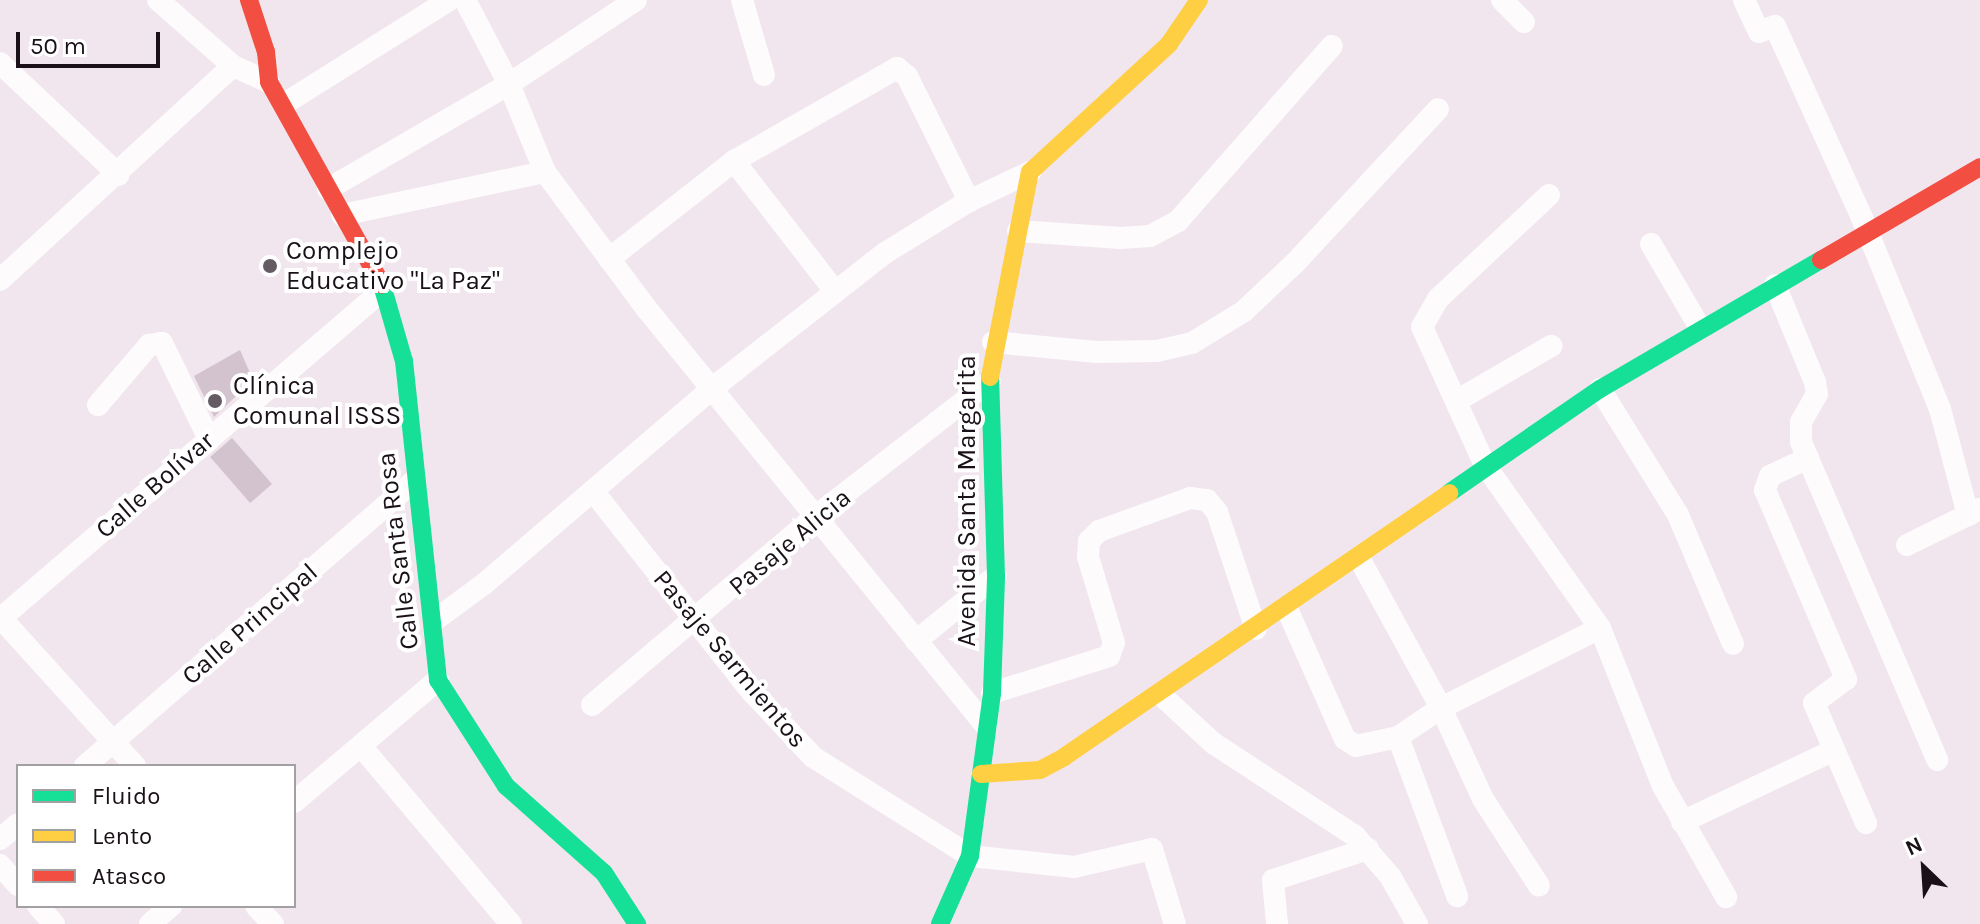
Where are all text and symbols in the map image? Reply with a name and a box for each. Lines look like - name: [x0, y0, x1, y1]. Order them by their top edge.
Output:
- scale bar: [20, 16, 164, 66]
- text: 50 m: [30, 32, 86, 60]
- place label: Complejo Educativo "La Paz": [286, 235, 500, 296]
- marker: Complejo Educativo "La Paz": [261, 257, 279, 275]
- street label: Avenida Santa Margarita: [951, 355, 983, 647]
- place label: Clínica Comunal ISSS: [233, 370, 401, 432]
- marker: Clínica Comunal ISSS: [204, 390, 226, 412]
- street label: Calle Bolívar: [89, 425, 221, 545]
- street label: Calle Santa Rosa: [370, 451, 426, 651]
- street label: Pasaje Alicia: [723, 482, 857, 602]
- street label: Calle Principal: [176, 557, 324, 691]
- street label: Pasaje Sarmientos: [647, 564, 813, 754]
- legend: [16, 764, 296, 908]
- text: Fluido: [92, 782, 160, 810]
- text: Lento: [92, 822, 152, 850]
- north arrow: [1884, 828, 1964, 908]
- text: N: [1901, 831, 1927, 861]
- text: Atasco: [92, 862, 166, 890]

